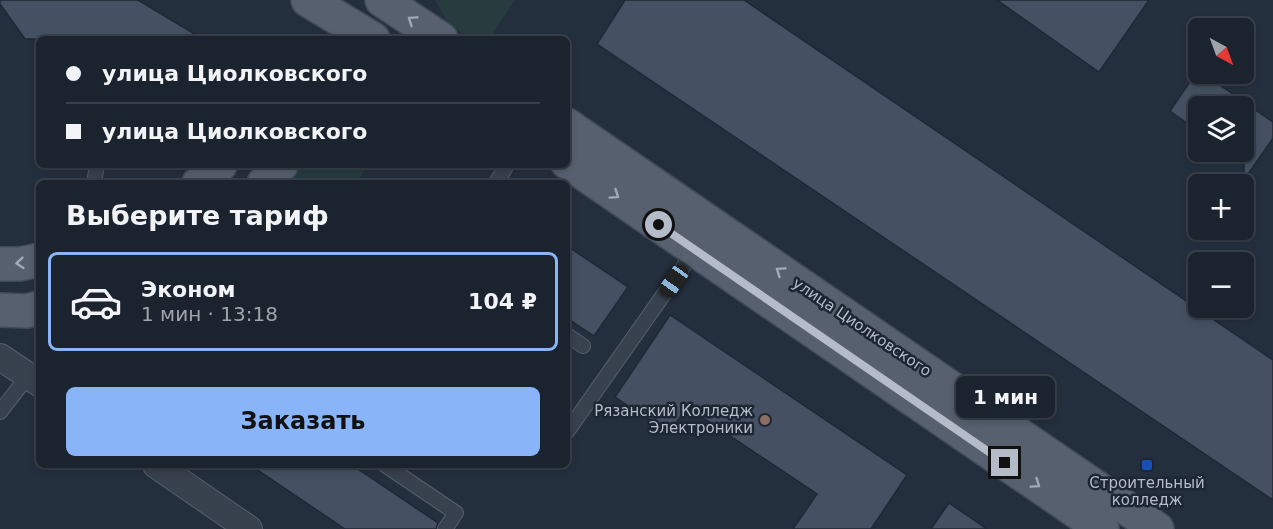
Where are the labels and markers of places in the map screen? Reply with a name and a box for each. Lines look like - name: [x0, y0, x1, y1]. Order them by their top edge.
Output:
- place label: Рязанский Колледж Электроники: [594, 402, 753, 437]
- marker: Рязанский Колледж Электроники: [758, 413, 772, 427]
- marker: Строительный колледж: [1140, 458, 1154, 472]
- place label: Строительный колледж: [1089, 474, 1205, 509]

